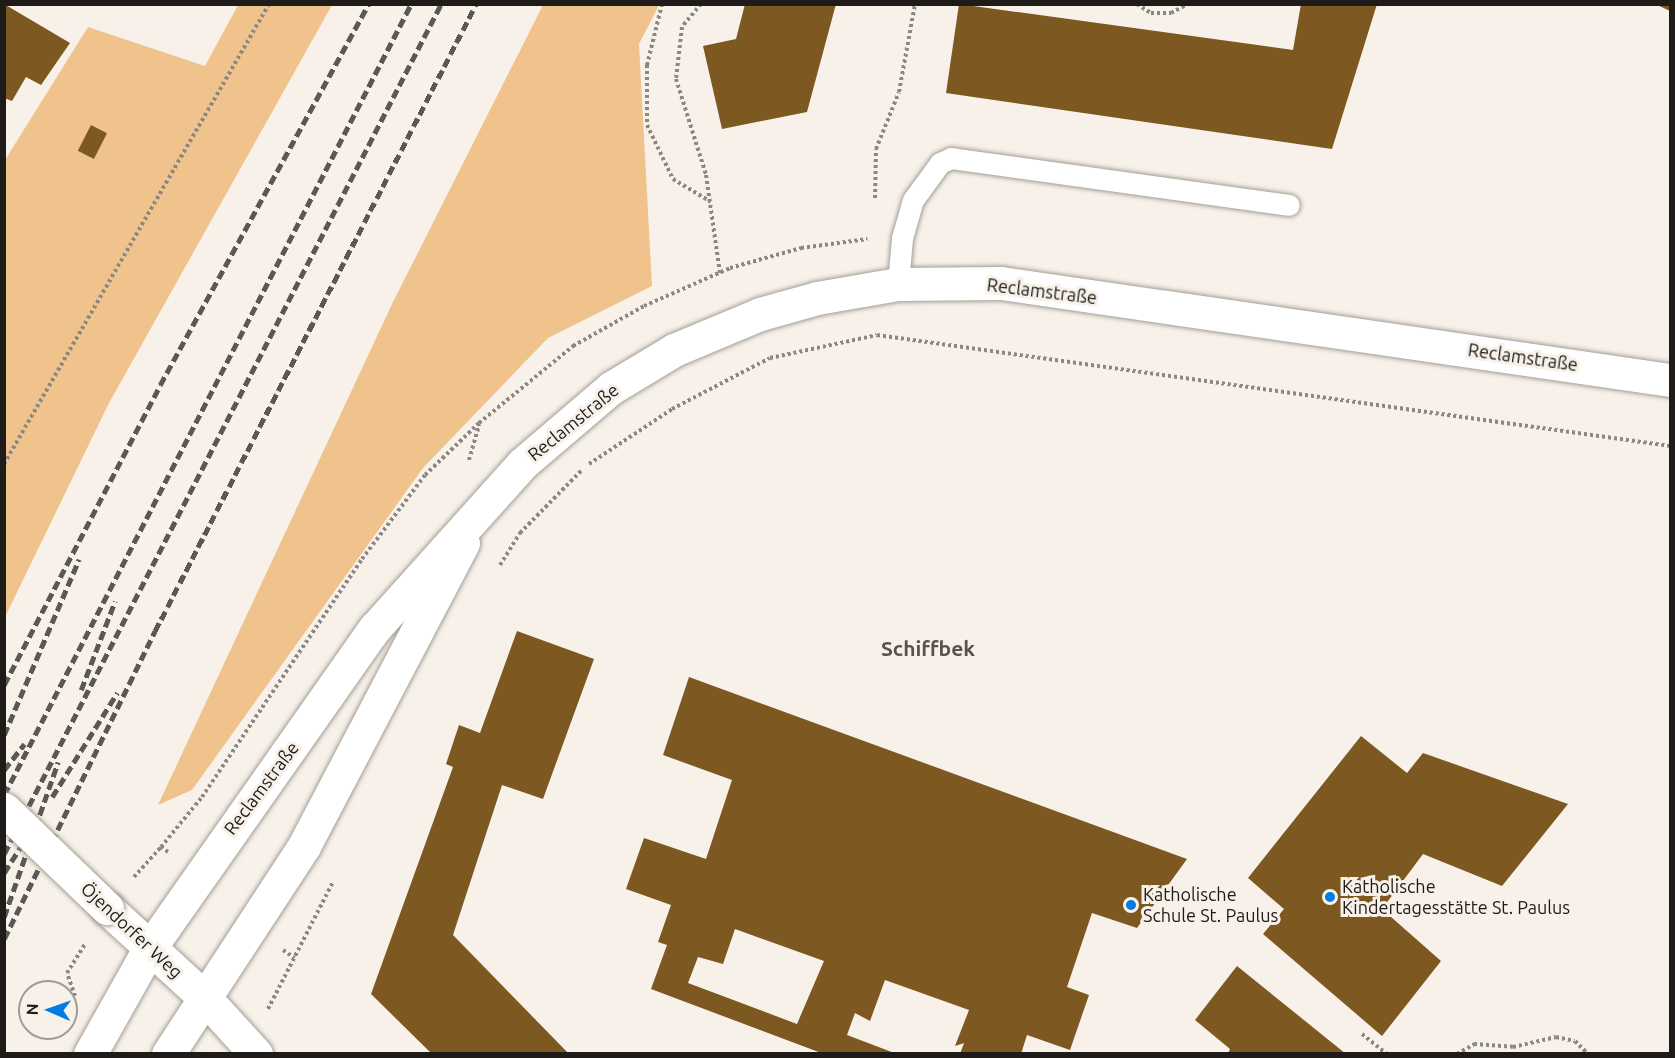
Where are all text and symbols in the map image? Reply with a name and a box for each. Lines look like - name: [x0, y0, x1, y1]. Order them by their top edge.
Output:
- street label: Reclamstraße: [986, 274, 1098, 308]
- street label: Reclamstraße: [1467, 339, 1579, 375]
- street label: Reclamstraße: [523, 379, 623, 465]
- district label: Schiffbek: [881, 635, 975, 661]
- street label: Reclamstraße: [219, 737, 303, 839]
- place label: Katholische Kindertagesstätte St. Paulus: [1342, 876, 1570, 918]
- street label: Öjendorfer Weg: [77, 877, 187, 983]
- place label: Katholische Schule St. Paulus: [1143, 884, 1278, 926]
- marker: Katholische Kindertagesstätte St. Paulus: [1323, 890, 1337, 904]
- marker: Katholische Schule St. Paulus: [1124, 898, 1138, 912]
- north arrow: [18, 980, 78, 1040]
- text: N: [23, 1003, 41, 1016]

